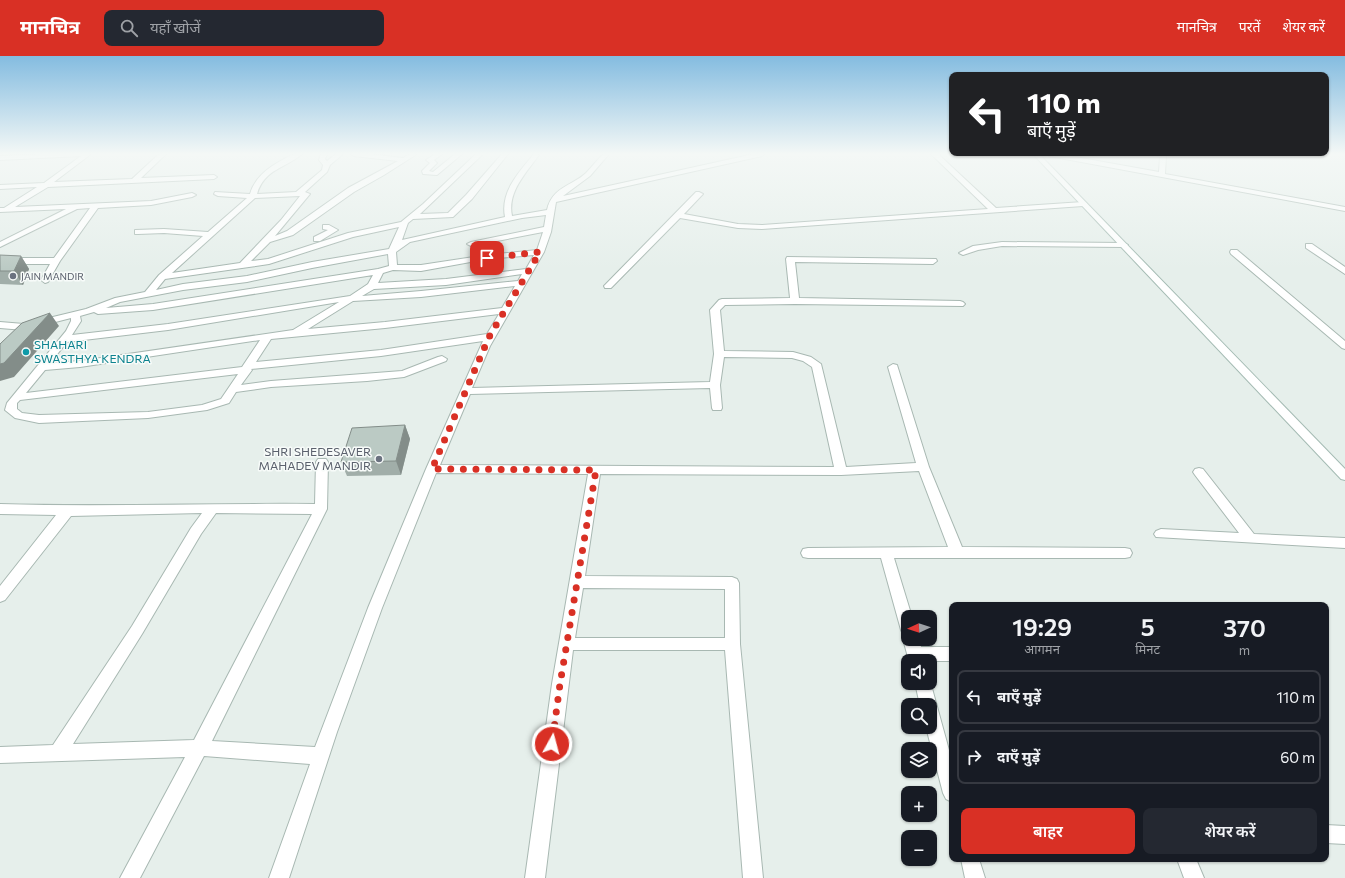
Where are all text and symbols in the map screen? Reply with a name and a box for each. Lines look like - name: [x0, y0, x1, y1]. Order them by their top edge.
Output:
- search box: [104, 10, 384, 46]
- text: मानचित्र: [20, 15, 80, 38]
- icon: search: [118, 17, 140, 39]
- text: यहाँ खोजें: [150, 18, 201, 36]
- text: मानचित्र: [1177, 18, 1217, 35]
- text: परतें: [1239, 18, 1260, 35]
- text: शेयर करें: [1282, 18, 1325, 35]
- text: 110 m: [1027, 85, 1101, 119]
- icon: left: [961, 88, 1013, 140]
- text: बाएँ मुड़ें: [1027, 119, 1076, 141]
- pin: [470, 241, 504, 275]
- icon: arrive: [476, 247, 498, 269]
- place label: JAIN MANDIR: [21, 270, 84, 282]
- marker: JAIN MANDIR: [8, 271, 18, 281]
- place label: SHAHARI SWASTHYA KENDRA: [34, 337, 151, 365]
- marker: SHAHARI SWASTHYA KENDRA: [21, 347, 31, 357]
- place label: SHRI SHEDESAVER MAHADEV MANDIR: [258, 444, 371, 472]
- marker: SHRI SHEDESAVER MAHADEV MANDIR: [374, 454, 384, 464]
- north arrow: [901, 610, 937, 646]
- map controls: [901, 610, 937, 866]
- text: 19:29: [1012, 612, 1072, 641]
- text: 5: [1141, 612, 1155, 641]
- text: 370: [1223, 613, 1266, 642]
- text: आगमन: [1024, 641, 1060, 657]
- text: मिनट: [1135, 641, 1160, 657]
- text: m: [1239, 642, 1250, 658]
- button: sound: [901, 654, 937, 690]
- icon: left: [963, 686, 985, 708]
- text: बाएँ मुड़ें: [997, 687, 1041, 705]
- text: 110 m: [1276, 688, 1315, 706]
- button: search: [901, 698, 937, 734]
- position arrow: [531, 723, 573, 765]
- button: layers: [901, 742, 937, 778]
- icon: right: [963, 746, 985, 768]
- text: दाएँ मुड़ें: [997, 747, 1040, 765]
- text: 60 m: [1280, 748, 1315, 766]
- button: +: [901, 786, 937, 822]
- button: बाहर: [961, 808, 1135, 854]
- button: शेयर करें: [1143, 808, 1317, 854]
- button: −: [901, 830, 937, 866]

